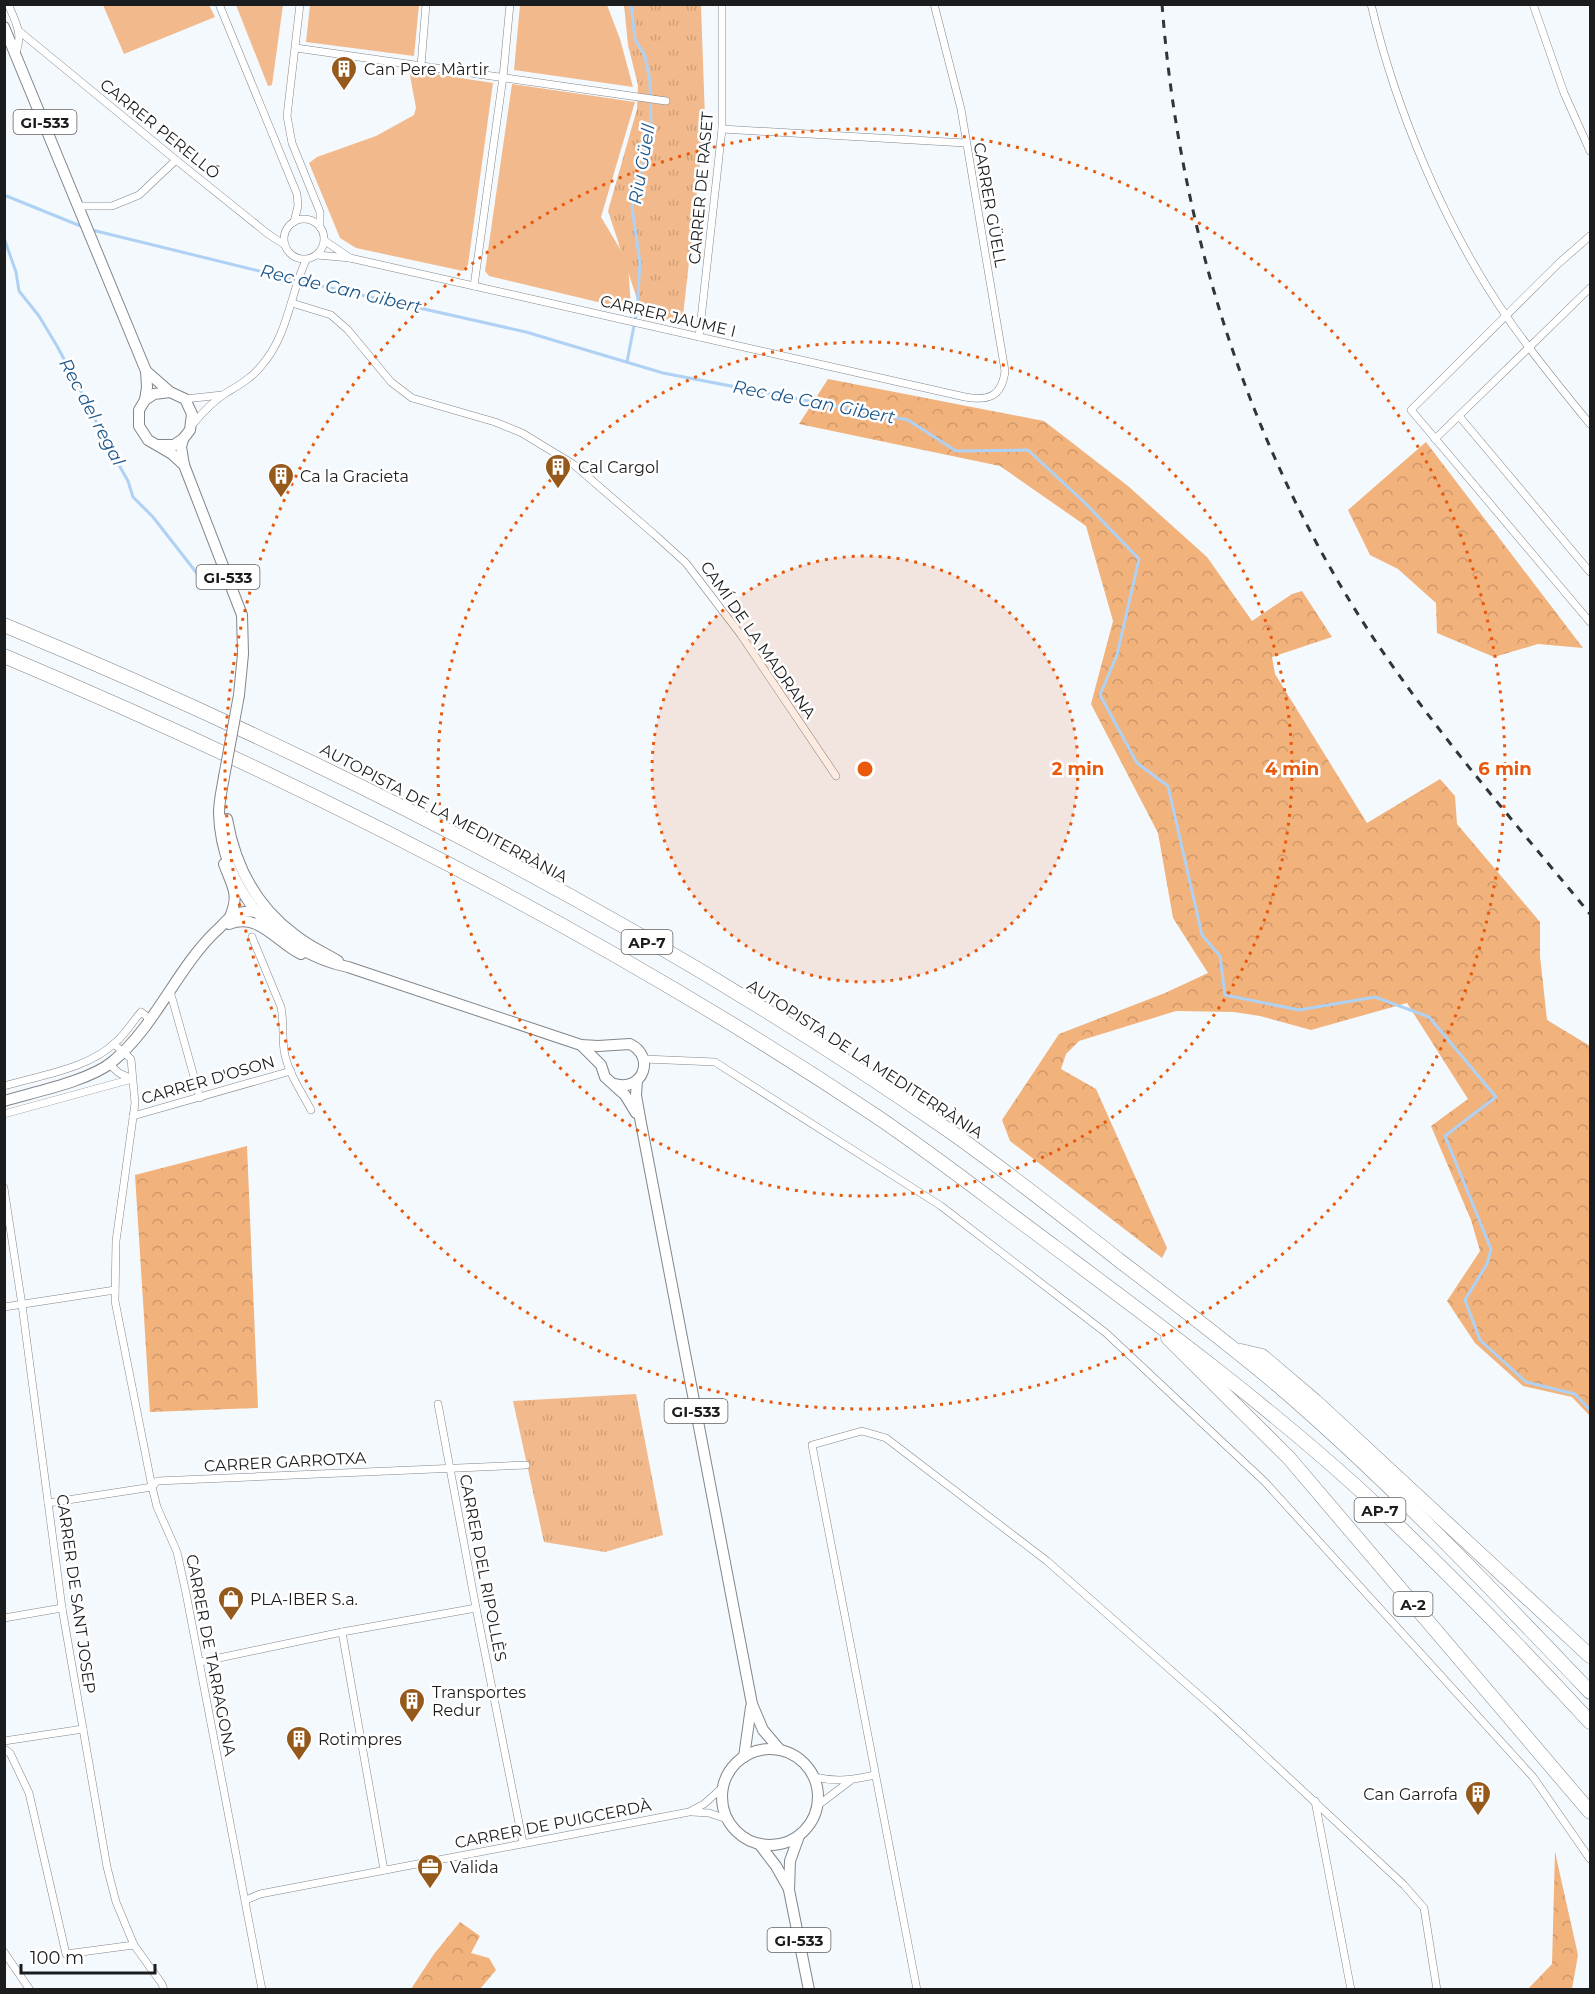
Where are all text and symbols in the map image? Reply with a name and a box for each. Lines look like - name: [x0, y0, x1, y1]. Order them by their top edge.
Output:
- building icon: Can Pere Màrtir: [329, 54, 359, 92]
- place label: Can Pere Màrtir: [364, 60, 489, 79]
- street label: CARRER PERELLÓ: [96, 75, 224, 183]
- road number: GI-533: [14, 110, 76, 134]
- street label: CARRER DE RASET: [685, 110, 717, 265]
- water label: Riu Güell: [624, 122, 660, 206]
- street label: CARRER GÜELL: [970, 141, 1011, 270]
- water label: Rec de Can Gibert: [258, 260, 424, 318]
- street label: CARRER JAUME I: [598, 291, 738, 341]
- water label: Rec del regal: [54, 354, 130, 470]
- water label: Rec de Can Gibert: [731, 375, 898, 429]
- building icon: Cal Cargol: [543, 452, 573, 490]
- place label: Cal Cargol: [578, 458, 659, 477]
- building icon: Ca la Gracieta: [266, 461, 296, 499]
- place label: Ca la Gracieta: [300, 467, 409, 486]
- street label: CAMÍ DE LA MADRANA: [696, 558, 820, 723]
- road number: GI-533: [196, 565, 260, 589]
- street label: AUTOPISTA DE LA MEDITERRÀNIA: [317, 740, 571, 887]
- text: 2 min: [1052, 758, 1104, 780]
- text: 4 min: [1265, 758, 1319, 780]
- text: 6 min: [1478, 758, 1532, 780]
- centre of rings: [855, 759, 875, 779]
- road number: AP-7: [622, 930, 672, 954]
- street label: AUTOPISTA DE LA MEDITERRÀNIA: [744, 976, 987, 1143]
- street label: CARRER D'OSON: [139, 1052, 277, 1108]
- road number: GI-533: [664, 1399, 728, 1423]
- street label: CARRER GARROTXA: [203, 1448, 367, 1476]
- street label: CARRER DEL RIPOLLÈS: [456, 1473, 511, 1663]
- street label: CARRER DE SANT JOSEP: [53, 1493, 99, 1695]
- road number: AP-7: [1354, 1498, 1406, 1522]
- street label: CARRER DE TARRAGONA: [182, 1553, 240, 1758]
- shop icon: PLA-IBER S.a.: [216, 1584, 246, 1622]
- place label: PLA-IBER S.a.: [250, 1590, 358, 1609]
- road number: A-2: [1394, 1592, 1432, 1616]
- place label: Transportes Redur: [432, 1683, 526, 1720]
- building icon: Transportes Redur: [397, 1686, 427, 1724]
- building icon: Rotimpres: [284, 1724, 314, 1762]
- place label: Rotimpres: [318, 1730, 402, 1749]
- building icon: Can Garrofa: [1463, 1779, 1493, 1817]
- place label: Can Garrofa: [1363, 1785, 1458, 1804]
- street label: CARRER DE PUIGCERDÀ: [453, 1796, 653, 1852]
- office icon: Valida: [415, 1852, 445, 1890]
- place label: Valida: [450, 1858, 499, 1877]
- road number: GI-533: [768, 1928, 830, 1952]
- scale bar: [21, 1937, 154, 1975]
- text: 100 m: [30, 1947, 84, 1969]

